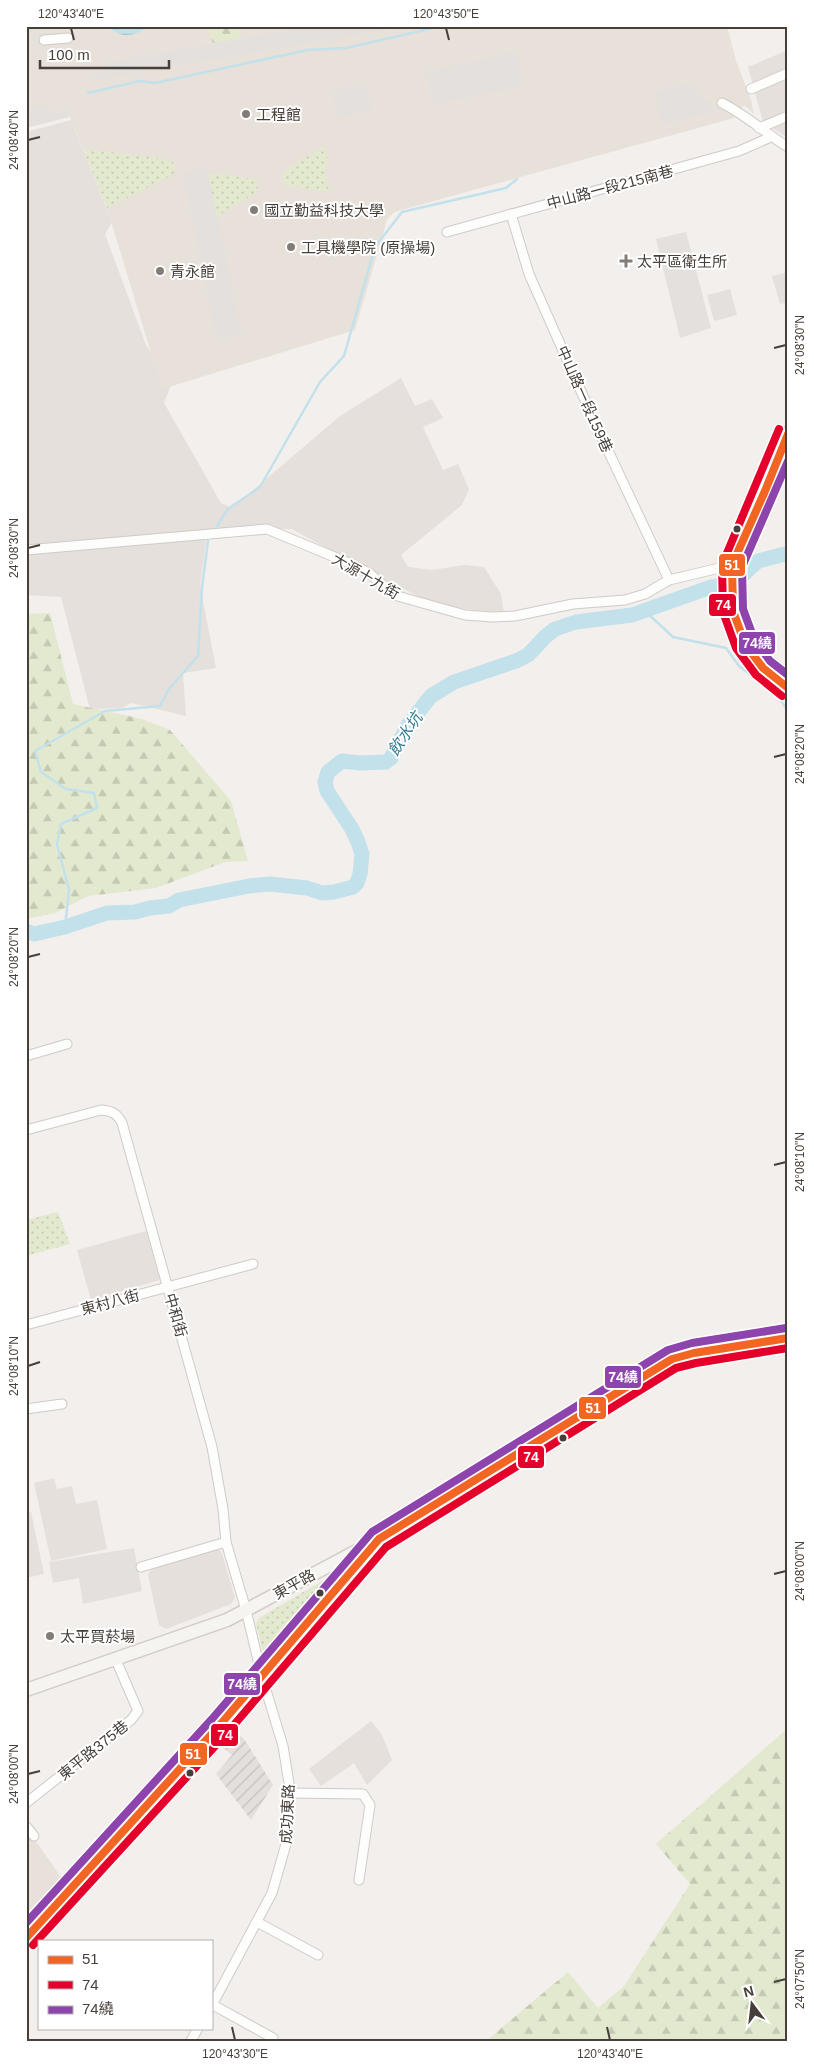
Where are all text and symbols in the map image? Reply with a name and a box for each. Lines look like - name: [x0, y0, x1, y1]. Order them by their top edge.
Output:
- text: 120°43'40"E: [38, 7, 104, 21]
- text: 120°43'50"E: [413, 7, 479, 21]
- scale bar: [40, 38, 169, 70]
- text: 100 m: [48, 46, 90, 63]
- place label: 工程館: [256, 106, 301, 123]
- marker: 工程館: [240, 108, 252, 120]
- text: 24°08'40"N: [7, 110, 21, 170]
- street label: 中山路一段215南巷: [545, 162, 675, 212]
- place label: 國立勤益科技大學: [264, 202, 384, 219]
- marker: 國立勤益科技大學: [248, 204, 260, 216]
- place label: 工具機學院 (原操場): [301, 239, 435, 256]
- marker: 工具機學院 (原操場): [285, 241, 297, 253]
- place label: 太平區衛生所: [637, 253, 727, 270]
- marker: 太平區衛生所: [619, 254, 633, 268]
- place label: 青永館: [170, 263, 215, 280]
- marker: 青永館: [154, 265, 166, 277]
- text: 24°08'30"N: [793, 315, 807, 375]
- street label: 中山路一段159巷: [554, 343, 616, 455]
- text: 24°08'30"N: [7, 518, 21, 578]
- unlabelled marker: [732, 524, 742, 534]
- street label: 大源十九街: [329, 550, 403, 602]
- line badge: 51: [718, 553, 746, 577]
- text: 51: [724, 557, 740, 573]
- line badge: 74: [708, 593, 737, 617]
- text: 74: [715, 597, 731, 613]
- line badge: 74繞: [738, 631, 776, 655]
- text: 74繞: [742, 635, 772, 651]
- water label: 飲水坑: [385, 708, 427, 759]
- text: 24°08'20"N: [793, 724, 807, 784]
- text: 24°08'20"N: [7, 927, 21, 987]
- text: 24°08'10"N: [793, 1132, 807, 1192]
- street label: 東村八街: [79, 1286, 141, 1318]
- street label: 中和街: [162, 1291, 190, 1339]
- text: 24°08'10"N: [7, 1336, 21, 1396]
- line badge: 74繞: [604, 1365, 642, 1389]
- text: 74繞: [608, 1369, 638, 1385]
- line badge: 51: [578, 1396, 607, 1420]
- text: 51: [585, 1400, 601, 1416]
- unlabelled marker: [558, 1433, 568, 1443]
- line badge: 74: [517, 1445, 545, 1469]
- text: 74: [523, 1449, 539, 1465]
- text: 24°08'00"N: [793, 1541, 807, 1601]
- street label: 東平路: [270, 1566, 318, 1602]
- unlabelled marker: [315, 1588, 325, 1598]
- place label: 太平買菸場: [60, 1628, 135, 1645]
- marker: 太平買菸場: [44, 1630, 56, 1642]
- line badge: 74繞: [223, 1672, 261, 1696]
- text: 74繞: [227, 1676, 257, 1692]
- street label: 東平路375巷: [55, 1717, 131, 1783]
- line badge: 74: [210, 1723, 239, 1747]
- text: 74: [217, 1727, 233, 1743]
- line badge: 51: [179, 1742, 208, 1766]
- text: 24°08'00"N: [7, 1744, 21, 1804]
- text: 51: [185, 1746, 201, 1762]
- unlabelled marker: [185, 1768, 195, 1778]
- street label: 成功東路: [277, 1784, 297, 1844]
- legend: [38, 1940, 212, 2030]
- text: 24°07'50"N: [793, 1949, 807, 2009]
- text: 51: [82, 1950, 99, 1967]
- text: 74: [82, 1976, 99, 1993]
- north arrow: [726, 1980, 776, 2030]
- text: N: [742, 1982, 756, 2000]
- text: 74繞: [82, 2000, 114, 2017]
- text: 120°43'30"E: [202, 2047, 268, 2061]
- text: 120°43'40"E: [577, 2047, 643, 2061]

